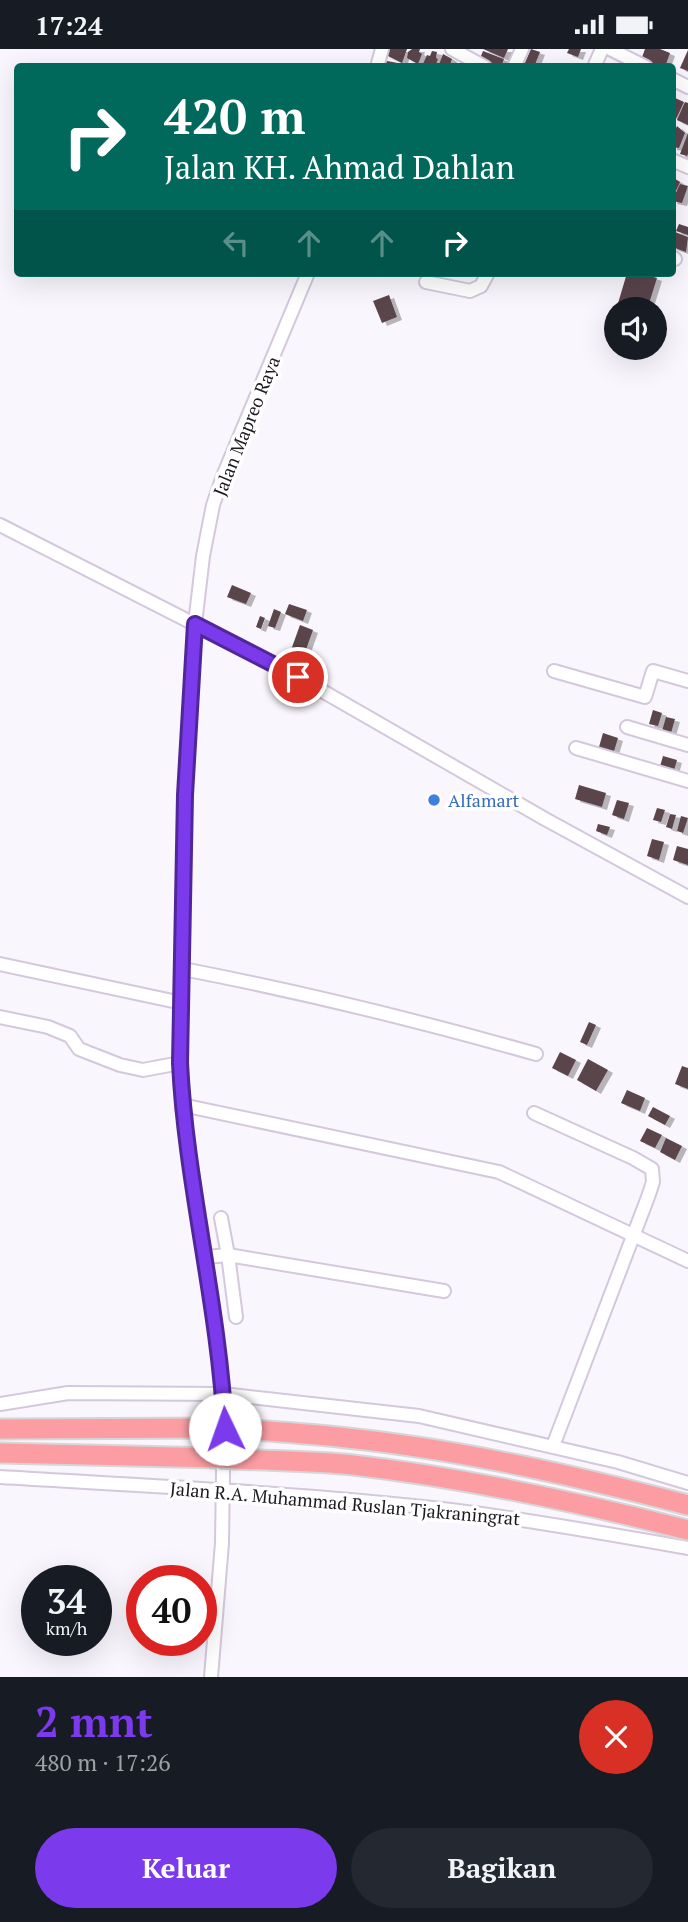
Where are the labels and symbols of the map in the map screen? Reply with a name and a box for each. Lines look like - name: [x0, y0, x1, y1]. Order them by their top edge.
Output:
- street label: Jalan Mapreo Raya: [207, 353, 285, 499]
- pin: [268, 647, 328, 707]
- place label: Alfamart: [448, 788, 519, 812]
- marker: Alfamart: [426, 792, 442, 808]
- position arrow: [188, 1392, 262, 1466]
- street label: Jalan R.A. Muhammad Ruslan Tjakraningrat: [169, 1476, 521, 1530]
- speed limit sign: 40: [126, 1565, 217, 1656]

